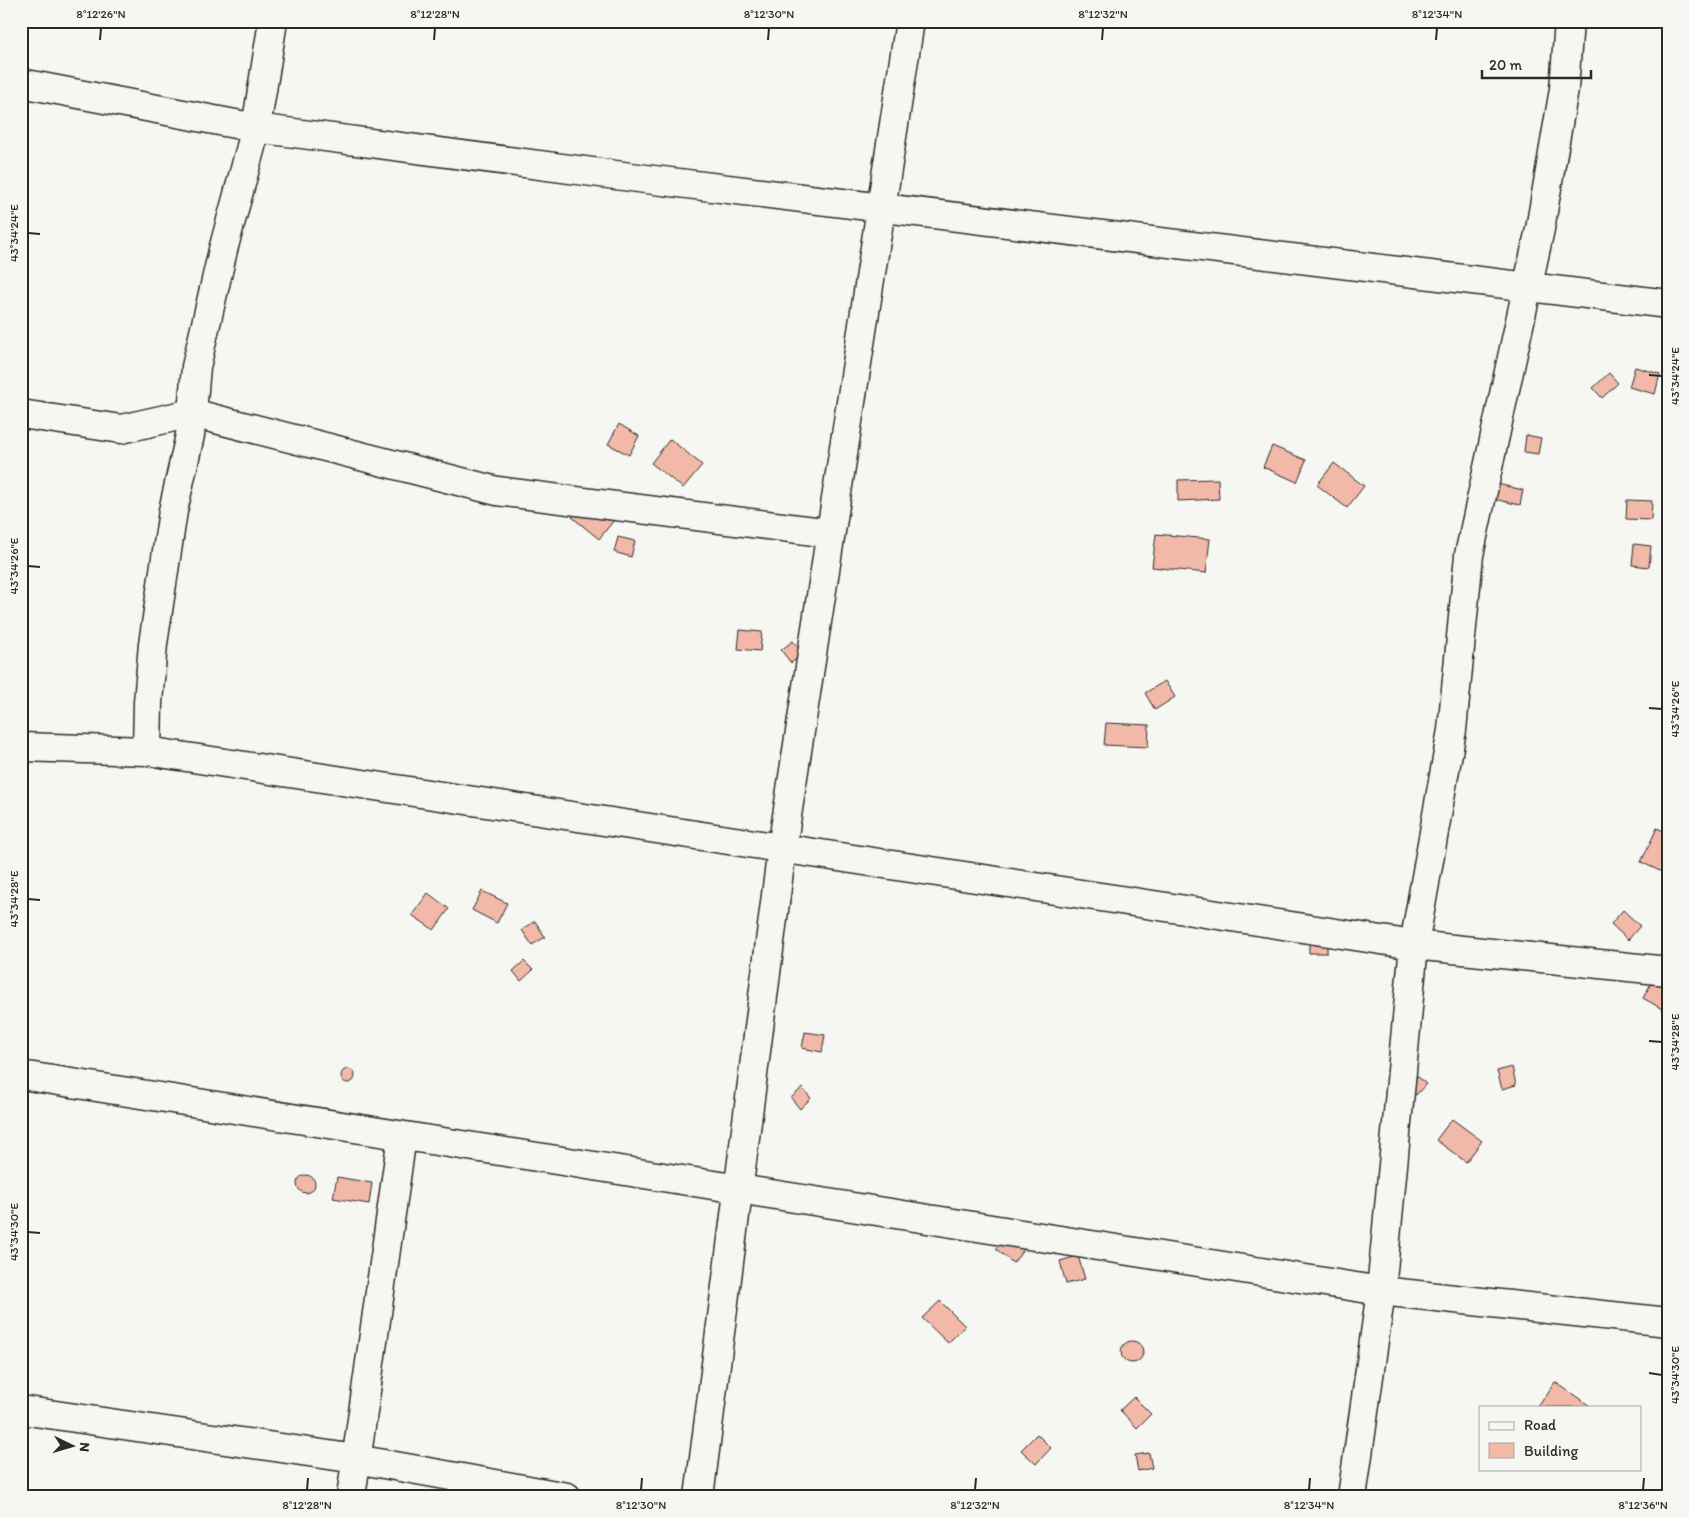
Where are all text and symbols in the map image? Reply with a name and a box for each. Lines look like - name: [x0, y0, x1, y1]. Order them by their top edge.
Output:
- text: 8°12'26"N: [76, 7, 126, 21]
- text: 8°12'28"N: [410, 7, 460, 21]
- text: 8°12'30"N: [744, 7, 794, 21]
- text: 8°12'32"N: [1078, 7, 1128, 21]
- text: 8°12'34"N: [1412, 7, 1462, 21]
- scale bar: [1482, 48, 1590, 80]
- text: 20 m: [1489, 56, 1523, 74]
- text: 43°34'24"E: [7, 204, 21, 262]
- text: 43°34'24"E: [1668, 347, 1682, 405]
- text: 43°34'26"E: [7, 537, 21, 594]
- text: 43°34'26"E: [1668, 680, 1682, 737]
- text: 43°34'28"E: [7, 870, 21, 928]
- text: 43°34'28"E: [1668, 1013, 1682, 1071]
- text: 43°34'30"E: [7, 1203, 21, 1261]
- text: 43°34'30"E: [1668, 1346, 1682, 1404]
- legend: [1479, 1406, 1642, 1470]
- text: Road: [1524, 1416, 1557, 1434]
- north arrow: [48, 1420, 98, 1470]
- text: N: [76, 1442, 93, 1453]
- text: Building: [1524, 1442, 1578, 1460]
- text: 8°12'28"N: [282, 1498, 332, 1512]
- text: 8°12'30"N: [616, 1498, 666, 1512]
- text: 8°12'32"N: [950, 1498, 1000, 1512]
- text: 8°12'34"N: [1284, 1498, 1334, 1512]
- text: 8°12'36"N: [1618, 1498, 1668, 1512]

